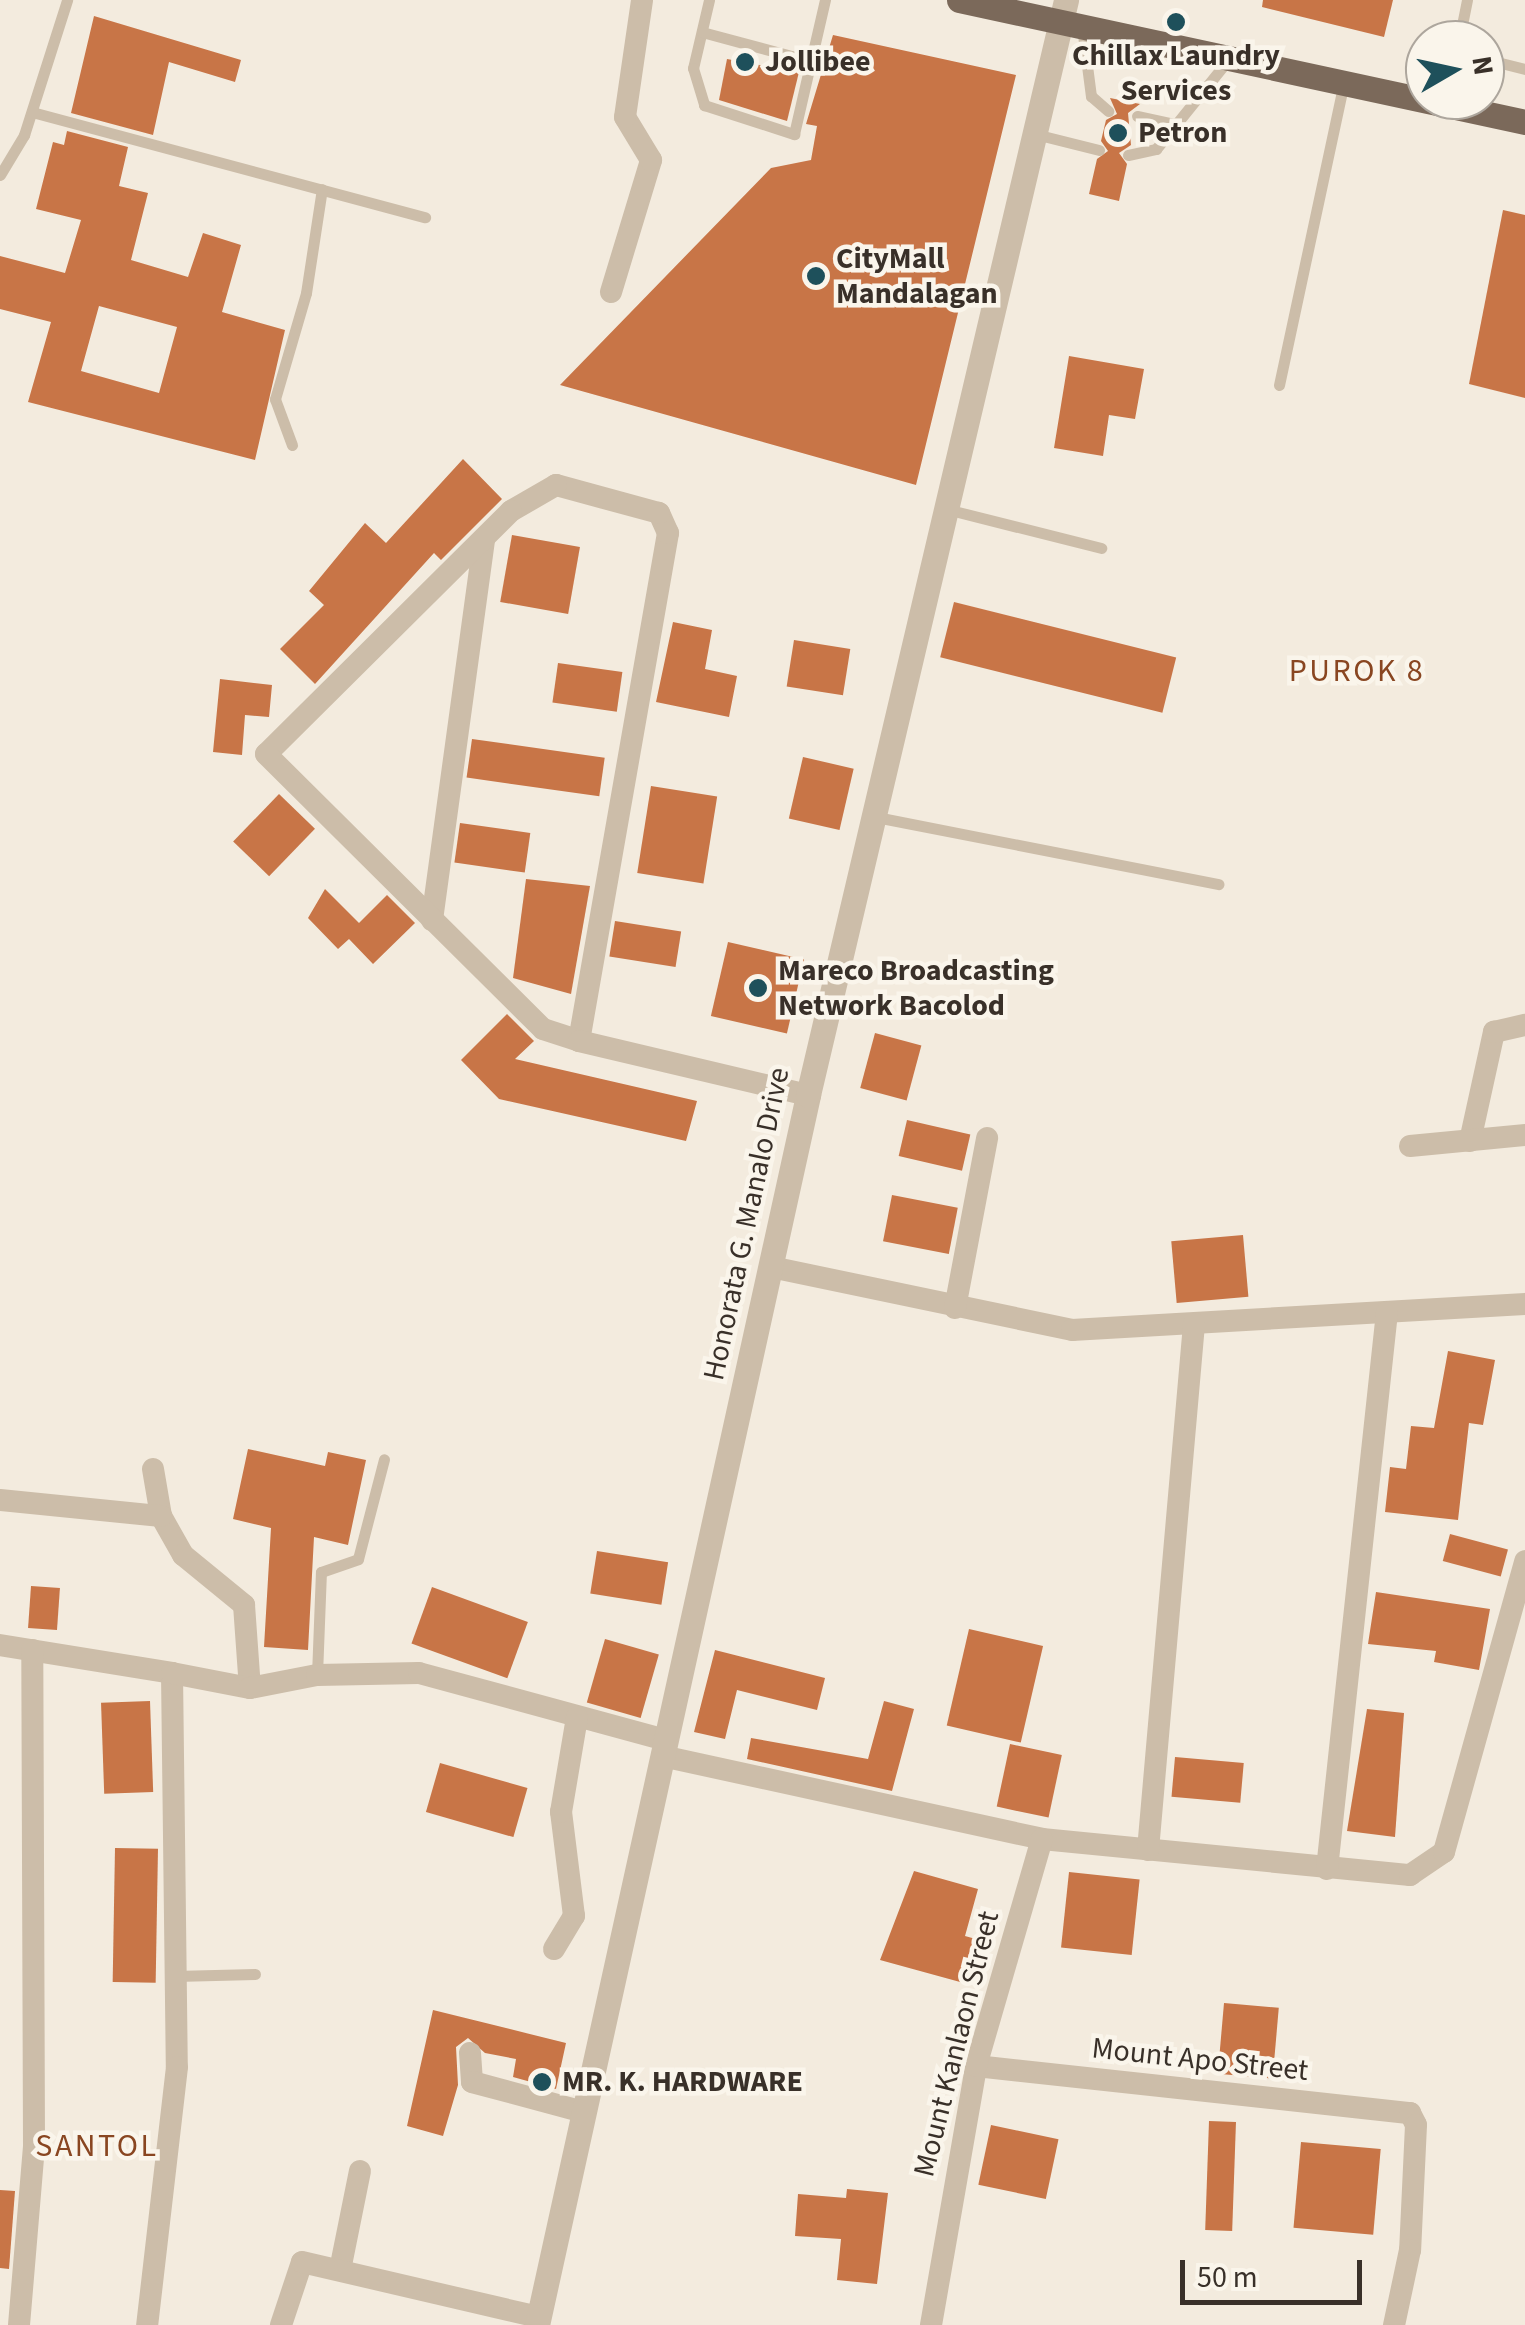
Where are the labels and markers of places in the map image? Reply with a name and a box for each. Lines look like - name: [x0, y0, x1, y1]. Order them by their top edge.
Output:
- marker: Chillax Laundry Services: [1165, 11, 1187, 33]
- place label: Chillax Laundry Services: [1072, 38, 1280, 108]
- place label: Jollibee: [765, 44, 871, 80]
- marker: Jollibee: [734, 51, 756, 73]
- place label: Petron: [1138, 115, 1227, 151]
- marker: Petron: [1107, 122, 1129, 144]
- place label: CityMall Mandalagan: [836, 241, 998, 312]
- marker: CityMall Mandalagan: [805, 265, 827, 287]
- place label: Mareco Broadcasting Network Bacolod: [778, 953, 1054, 1024]
- marker: Mareco Broadcasting Network Bacolod: [747, 977, 769, 999]
- place label: MR. K. HARDWARE: [562, 2064, 803, 2100]
- marker: MR. K. HARDWARE: [531, 2071, 553, 2093]

